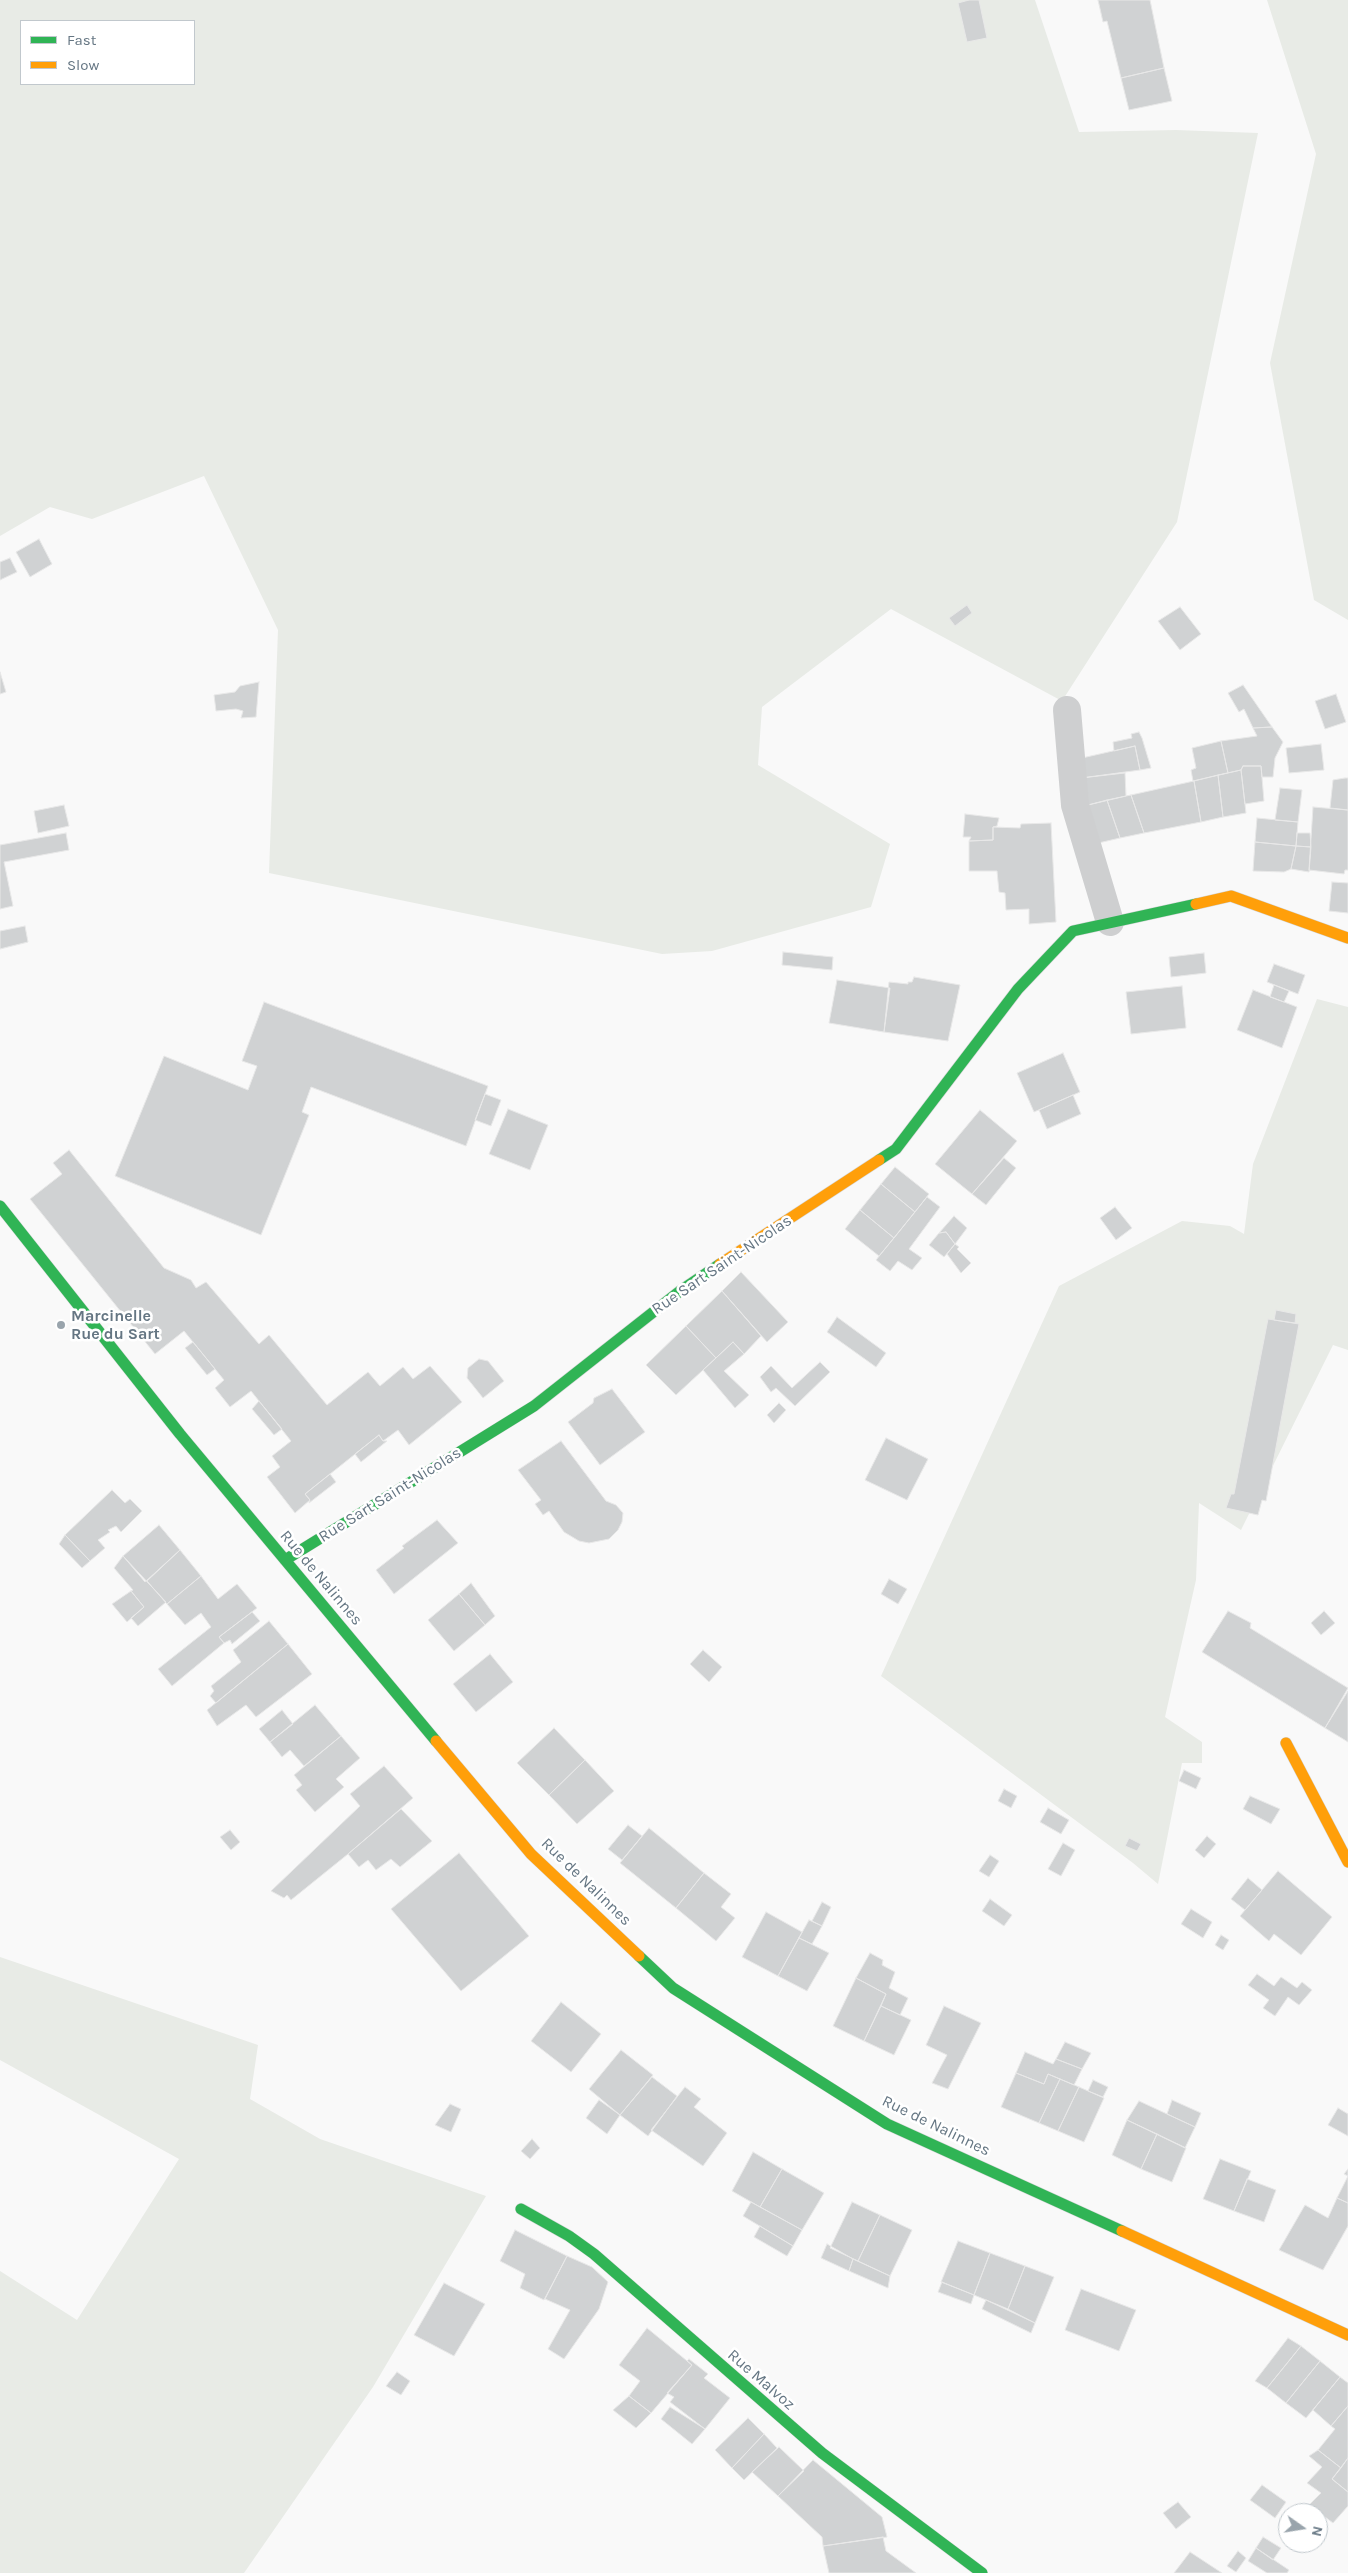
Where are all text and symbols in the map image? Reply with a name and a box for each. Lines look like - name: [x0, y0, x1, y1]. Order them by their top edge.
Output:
- legend: [20, 20, 195, 85]
- text: Fast: [67, 31, 96, 49]
- text: Slow: [67, 56, 99, 74]
- street label: Rue Sart Saint-Nicolas: [648, 1211, 796, 1319]
- place label: Marcinelle Rue du Sart: [71, 1306, 160, 1344]
- marker: Marcinelle Rue du Sart: [55, 1319, 67, 1331]
- street label: Rue Sart Saint-Nicolas: [315, 1443, 465, 1547]
- street label: Rue de Nalinnes: [276, 1527, 366, 1629]
- street label: Rue de Nalinnes: [537, 1834, 635, 1930]
- street label: Rue de Nalinnes: [879, 2092, 993, 2160]
- street label: Rue Malvoz: [723, 2346, 799, 2414]
- north arrow: [1278, 2503, 1328, 2553]
- text: N: [1308, 2524, 1327, 2538]

